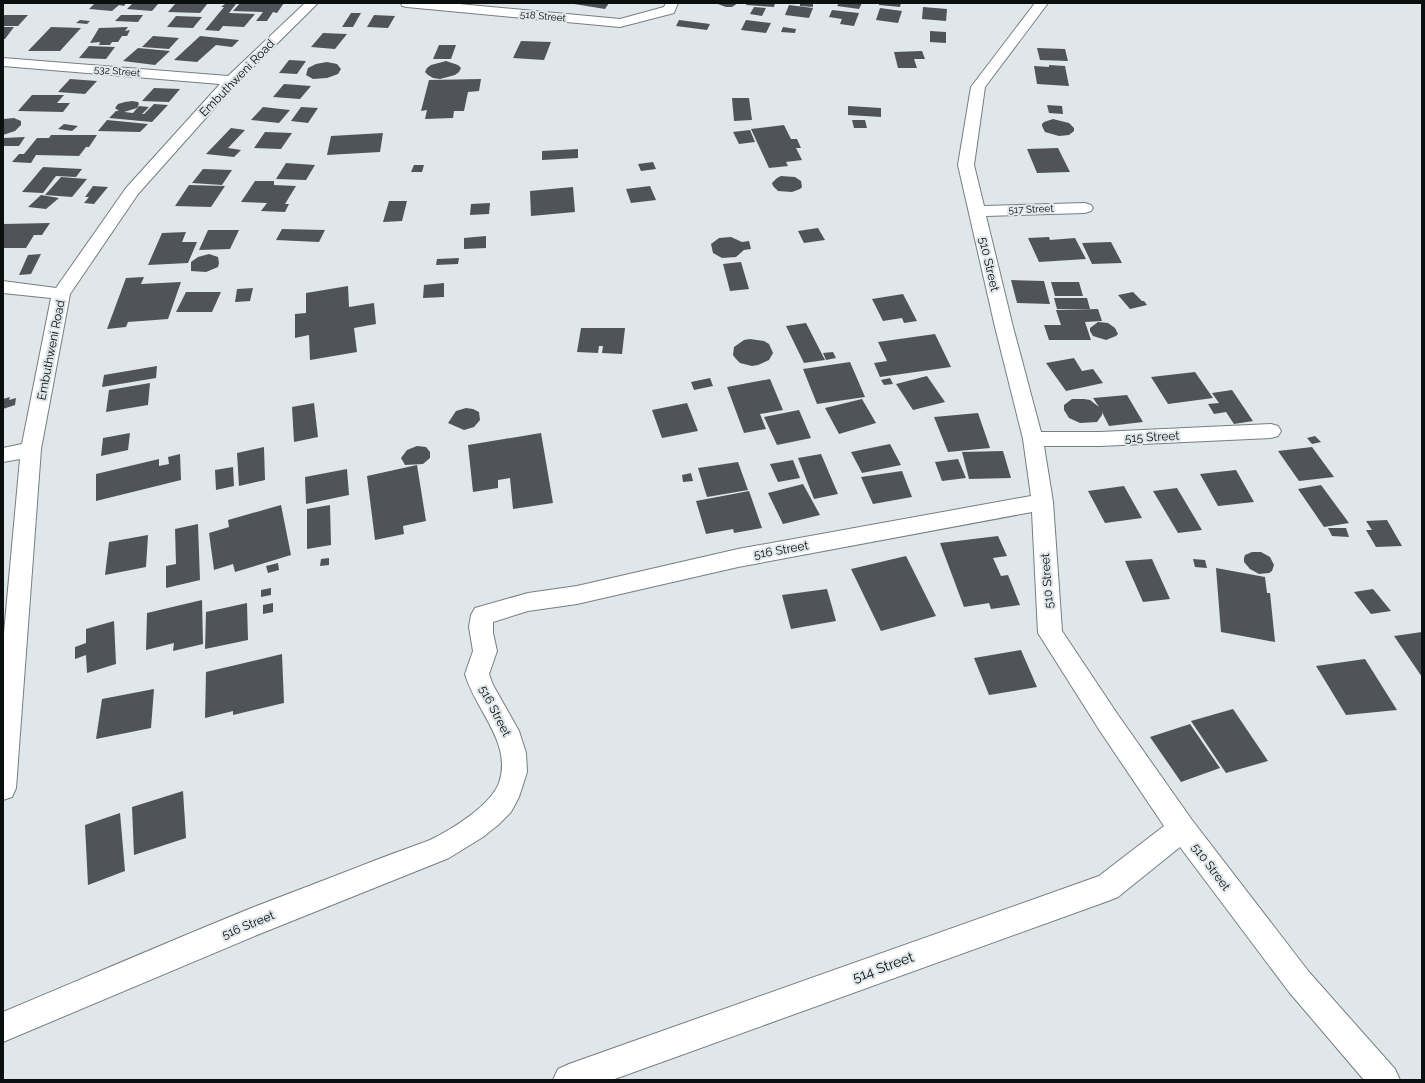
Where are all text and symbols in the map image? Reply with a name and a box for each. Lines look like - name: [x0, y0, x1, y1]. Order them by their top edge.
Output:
- street label: 518 Street: [520, 9, 567, 24]
- street label: Embuthweni Road: [197, 37, 277, 119]
- street label: 532 Street: [93, 64, 141, 79]
- street label: 517 Street: [1008, 203, 1054, 215]
- street label: 510 Street: [976, 235, 1002, 293]
- street label: Embuthweni Road: [34, 299, 68, 401]
- street label: 515 Street: [1124, 429, 1180, 445]
- street label: 516 Street: [753, 538, 809, 562]
- street label: 510 Street: [1038, 553, 1056, 609]
- street label: 516 Street: [476, 683, 514, 739]
- street label: 510 Street: [1189, 841, 1233, 893]
- street label: 516 Street: [220, 908, 276, 942]
- street label: 514 Street: [850, 948, 916, 985]

